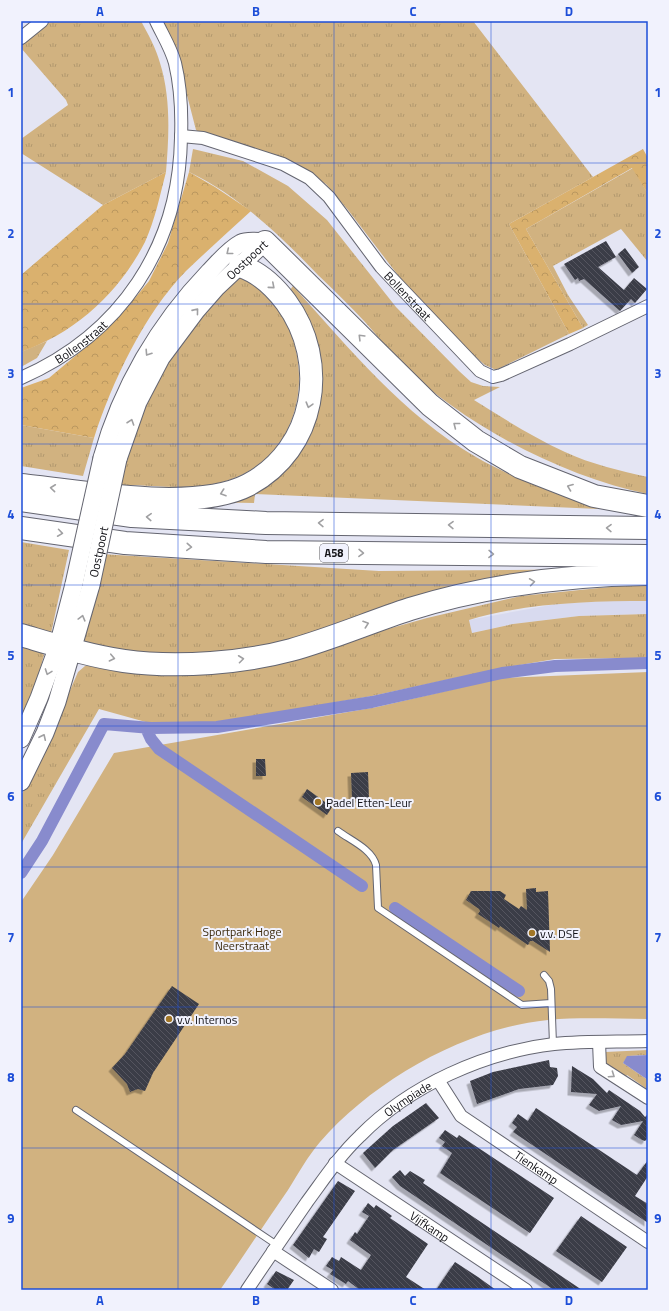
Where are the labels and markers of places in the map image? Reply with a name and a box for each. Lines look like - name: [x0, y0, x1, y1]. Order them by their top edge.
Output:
- place label: Padel Etten-Leur: [326, 793, 412, 812]
- marker: Padel Etten-Leur: [313, 797, 323, 807]
- place label: v.v. DSE: [540, 924, 579, 943]
- marker: v.v. DSE: [527, 928, 537, 938]
- place label: v.v. Internos: [177, 1010, 238, 1029]
- marker: v.v. Internos: [164, 1014, 174, 1024]

